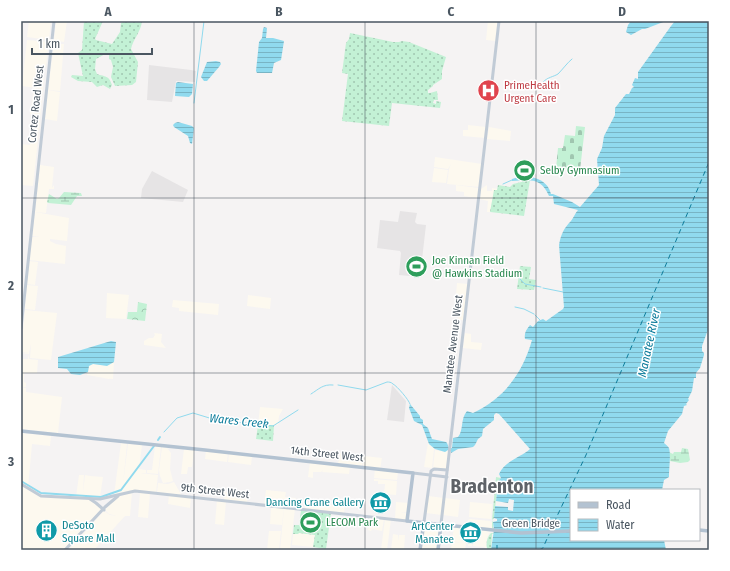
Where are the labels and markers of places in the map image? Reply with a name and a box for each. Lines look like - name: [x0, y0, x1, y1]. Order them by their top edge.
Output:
- hospital icon: PrimeHealth Urgent Care: [475, 78, 501, 104]
- place label: PrimeHealth Urgent Care: [504, 79, 560, 105]
- sports icon: Selby Gymnasium: [512, 157, 538, 183]
- place label: Selby Gymnasium: [540, 164, 620, 177]
- sports icon: Joe Kinnan Field @ Hawkins Stadium: [403, 253, 429, 279]
- place label: Joe Kinnan Field @ Hawkins Stadium: [432, 254, 522, 280]
- museum icon: Dancing Crane Gallery: [367, 489, 393, 515]
- place label: Dancing Crane Gallery: [266, 496, 364, 509]
- sports icon: LECOM Park: [297, 509, 323, 535]
- place label: LECOM Park: [326, 516, 379, 529]
- building icon: DeSoto Square Mall: [34, 518, 60, 544]
- place label: DeSoto Square Mall: [62, 519, 115, 545]
- museum icon: ArtCenter Manatee: [457, 519, 483, 545]
- place label: ArtCenter Manatee: [411, 520, 454, 546]

